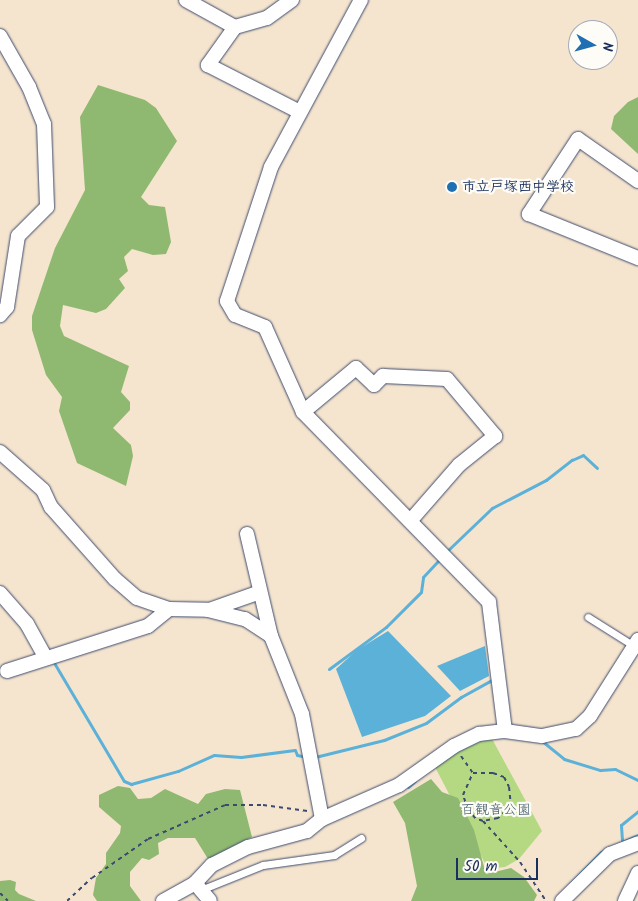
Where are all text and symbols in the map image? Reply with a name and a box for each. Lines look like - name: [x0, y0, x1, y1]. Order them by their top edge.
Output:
- north arrow: [568, 20, 618, 70]
- text: N: [595, 41, 618, 52]
- place label: 市立戸塚西中学校: [462, 179, 574, 195]
- marker: 市立戸塚西中学校: [446, 181, 458, 193]
- park label: 百観音公園: [461, 802, 531, 818]
- scale bar: [458, 848, 540, 880]
- text: 50 m: [464, 855, 498, 879]

